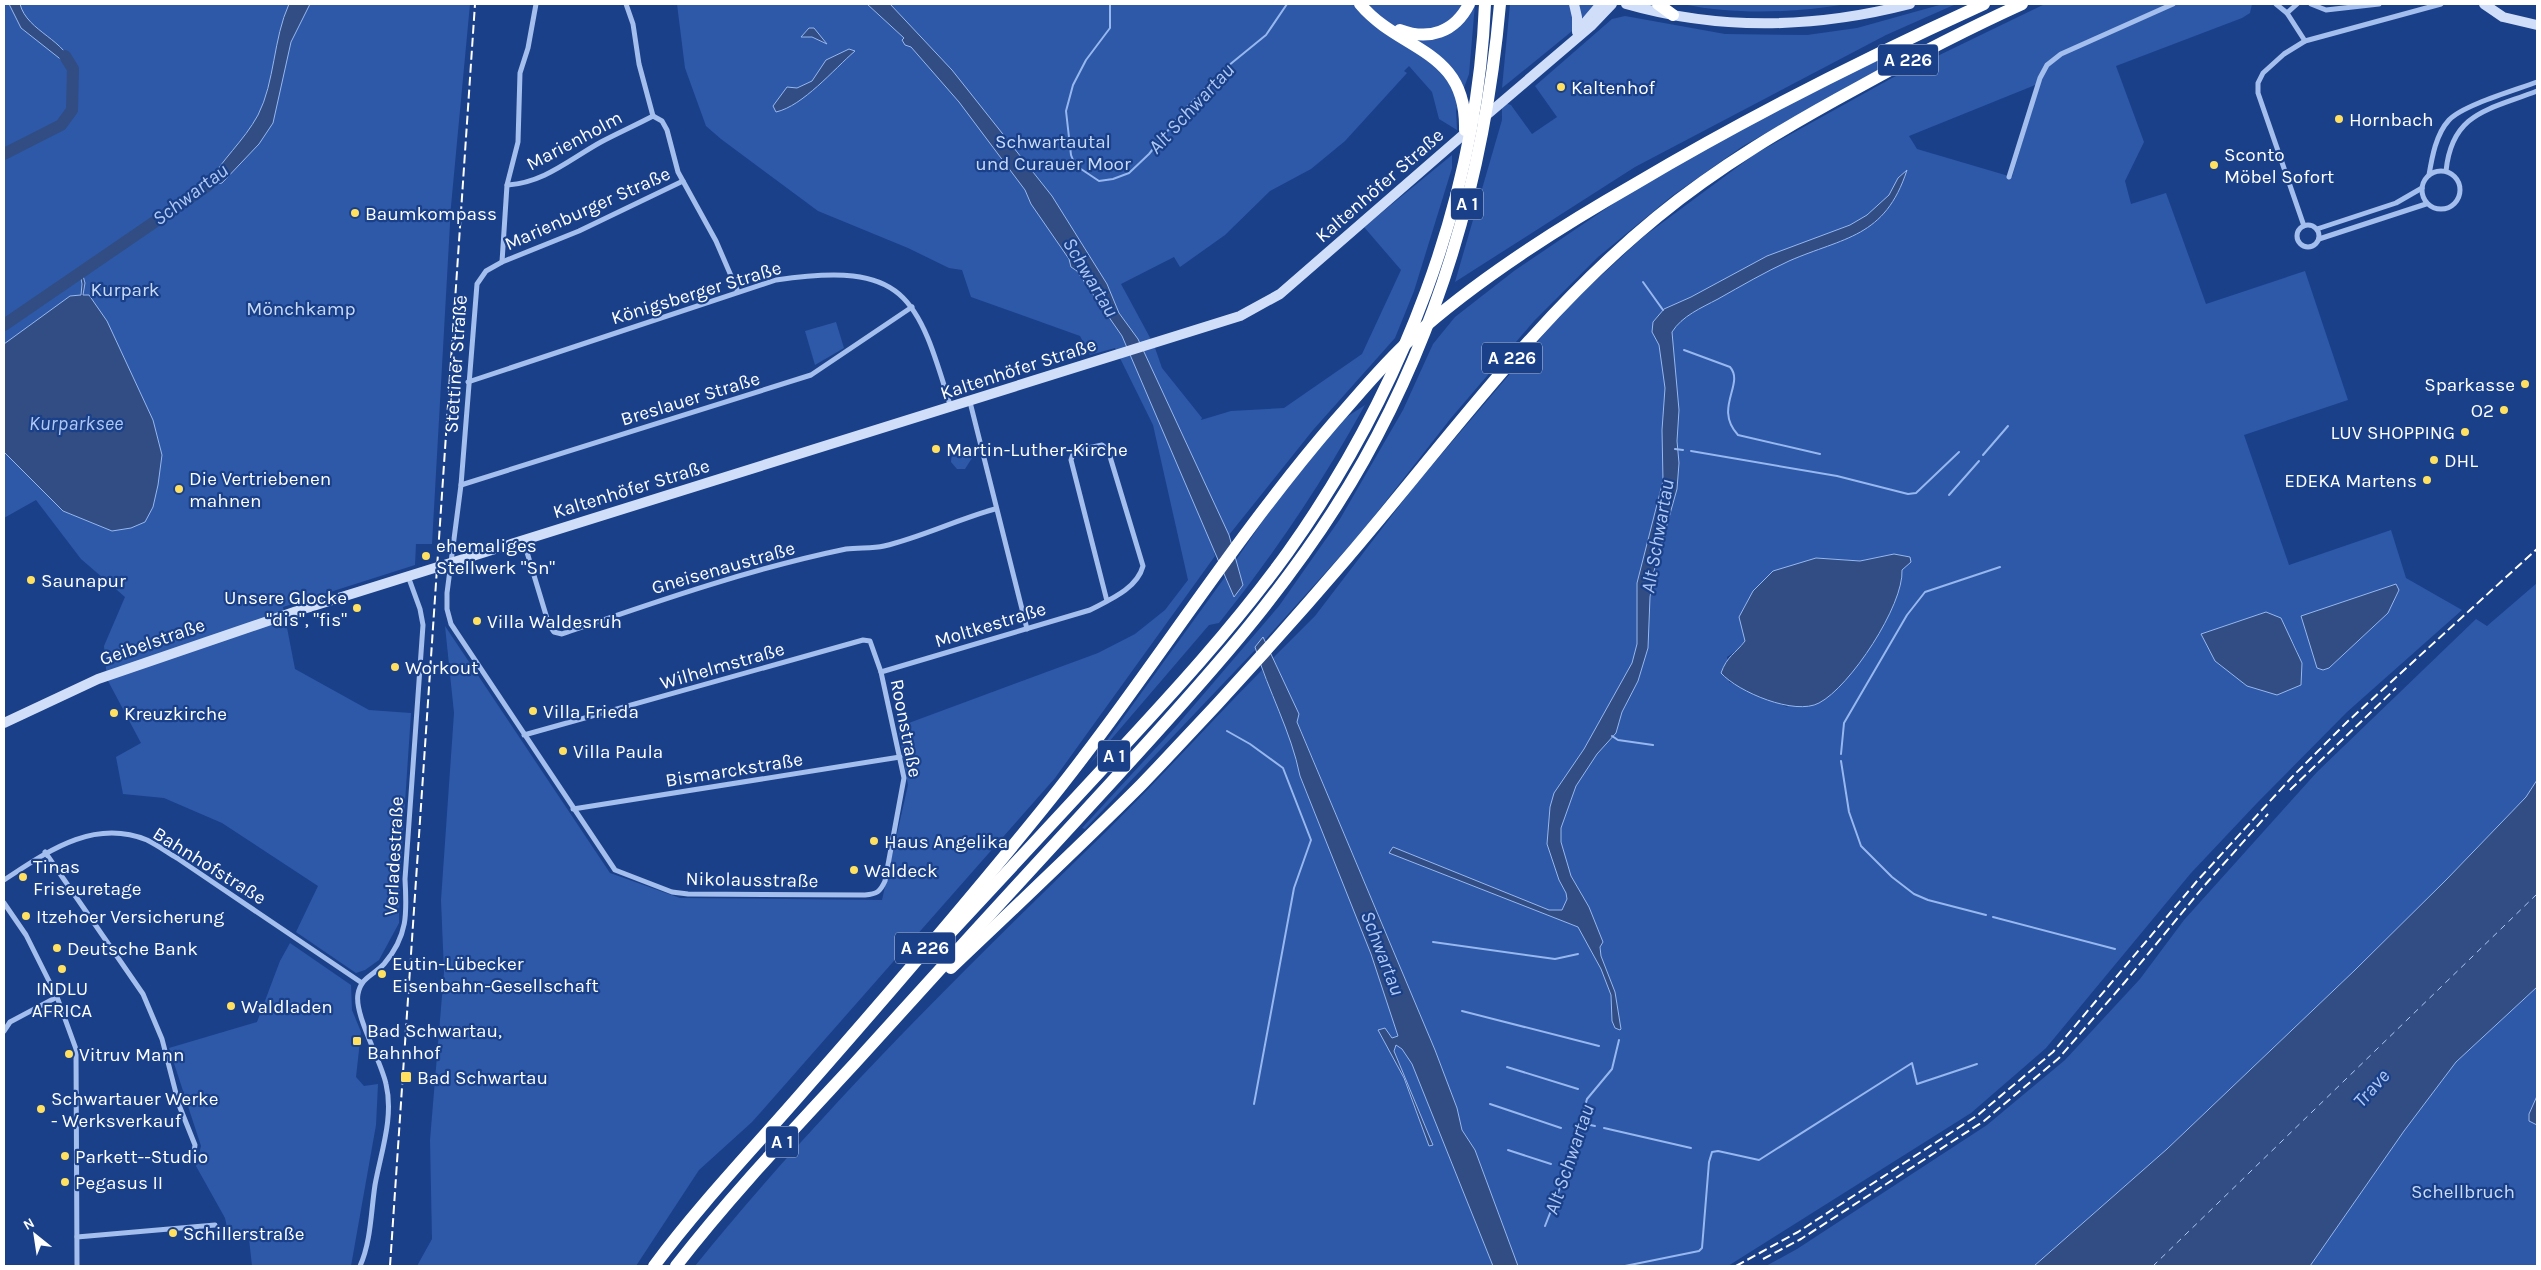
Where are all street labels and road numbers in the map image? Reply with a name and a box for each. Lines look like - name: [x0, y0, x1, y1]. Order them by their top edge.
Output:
- road number: A 226: [1878, 44, 1938, 76]
- street label: Marienholm: [523, 106, 626, 175]
- street label: Kaltenhöfer Straße: [1311, 124, 1448, 247]
- street label: Marienburger Straße: [501, 162, 674, 255]
- road number: A 1: [1451, 188, 1483, 220]
- street label: Königsberger Straße: [609, 257, 784, 329]
- street label: Stettiner Straße: [440, 294, 472, 434]
- street label: Kaltenhöfer Straße: [938, 333, 1099, 405]
- road number: A 226: [1482, 342, 1542, 373]
- street label: Breslauer Straße: [618, 367, 762, 431]
- street label: Kaltenhöfer Straße: [550, 455, 712, 523]
- street label: Gneisenaustraße: [649, 537, 798, 599]
- street label: Moltkestraße: [932, 598, 1049, 652]
- street label: Geibelstraße: [97, 614, 208, 670]
- street label: Wilhelmstraße: [658, 638, 787, 694]
- street label: Roonstraße: [886, 677, 926, 779]
- road number: A 1: [1098, 740, 1130, 771]
- street label: Bismarckstraße: [664, 748, 804, 792]
- street label: Verladestraße: [380, 796, 408, 916]
- street label: Bahnhofstraße: [149, 822, 270, 909]
- street label: Nikolausstraße: [685, 868, 819, 892]
- road number: A 226: [895, 932, 955, 964]
- road number: A 1: [766, 1126, 798, 1158]

